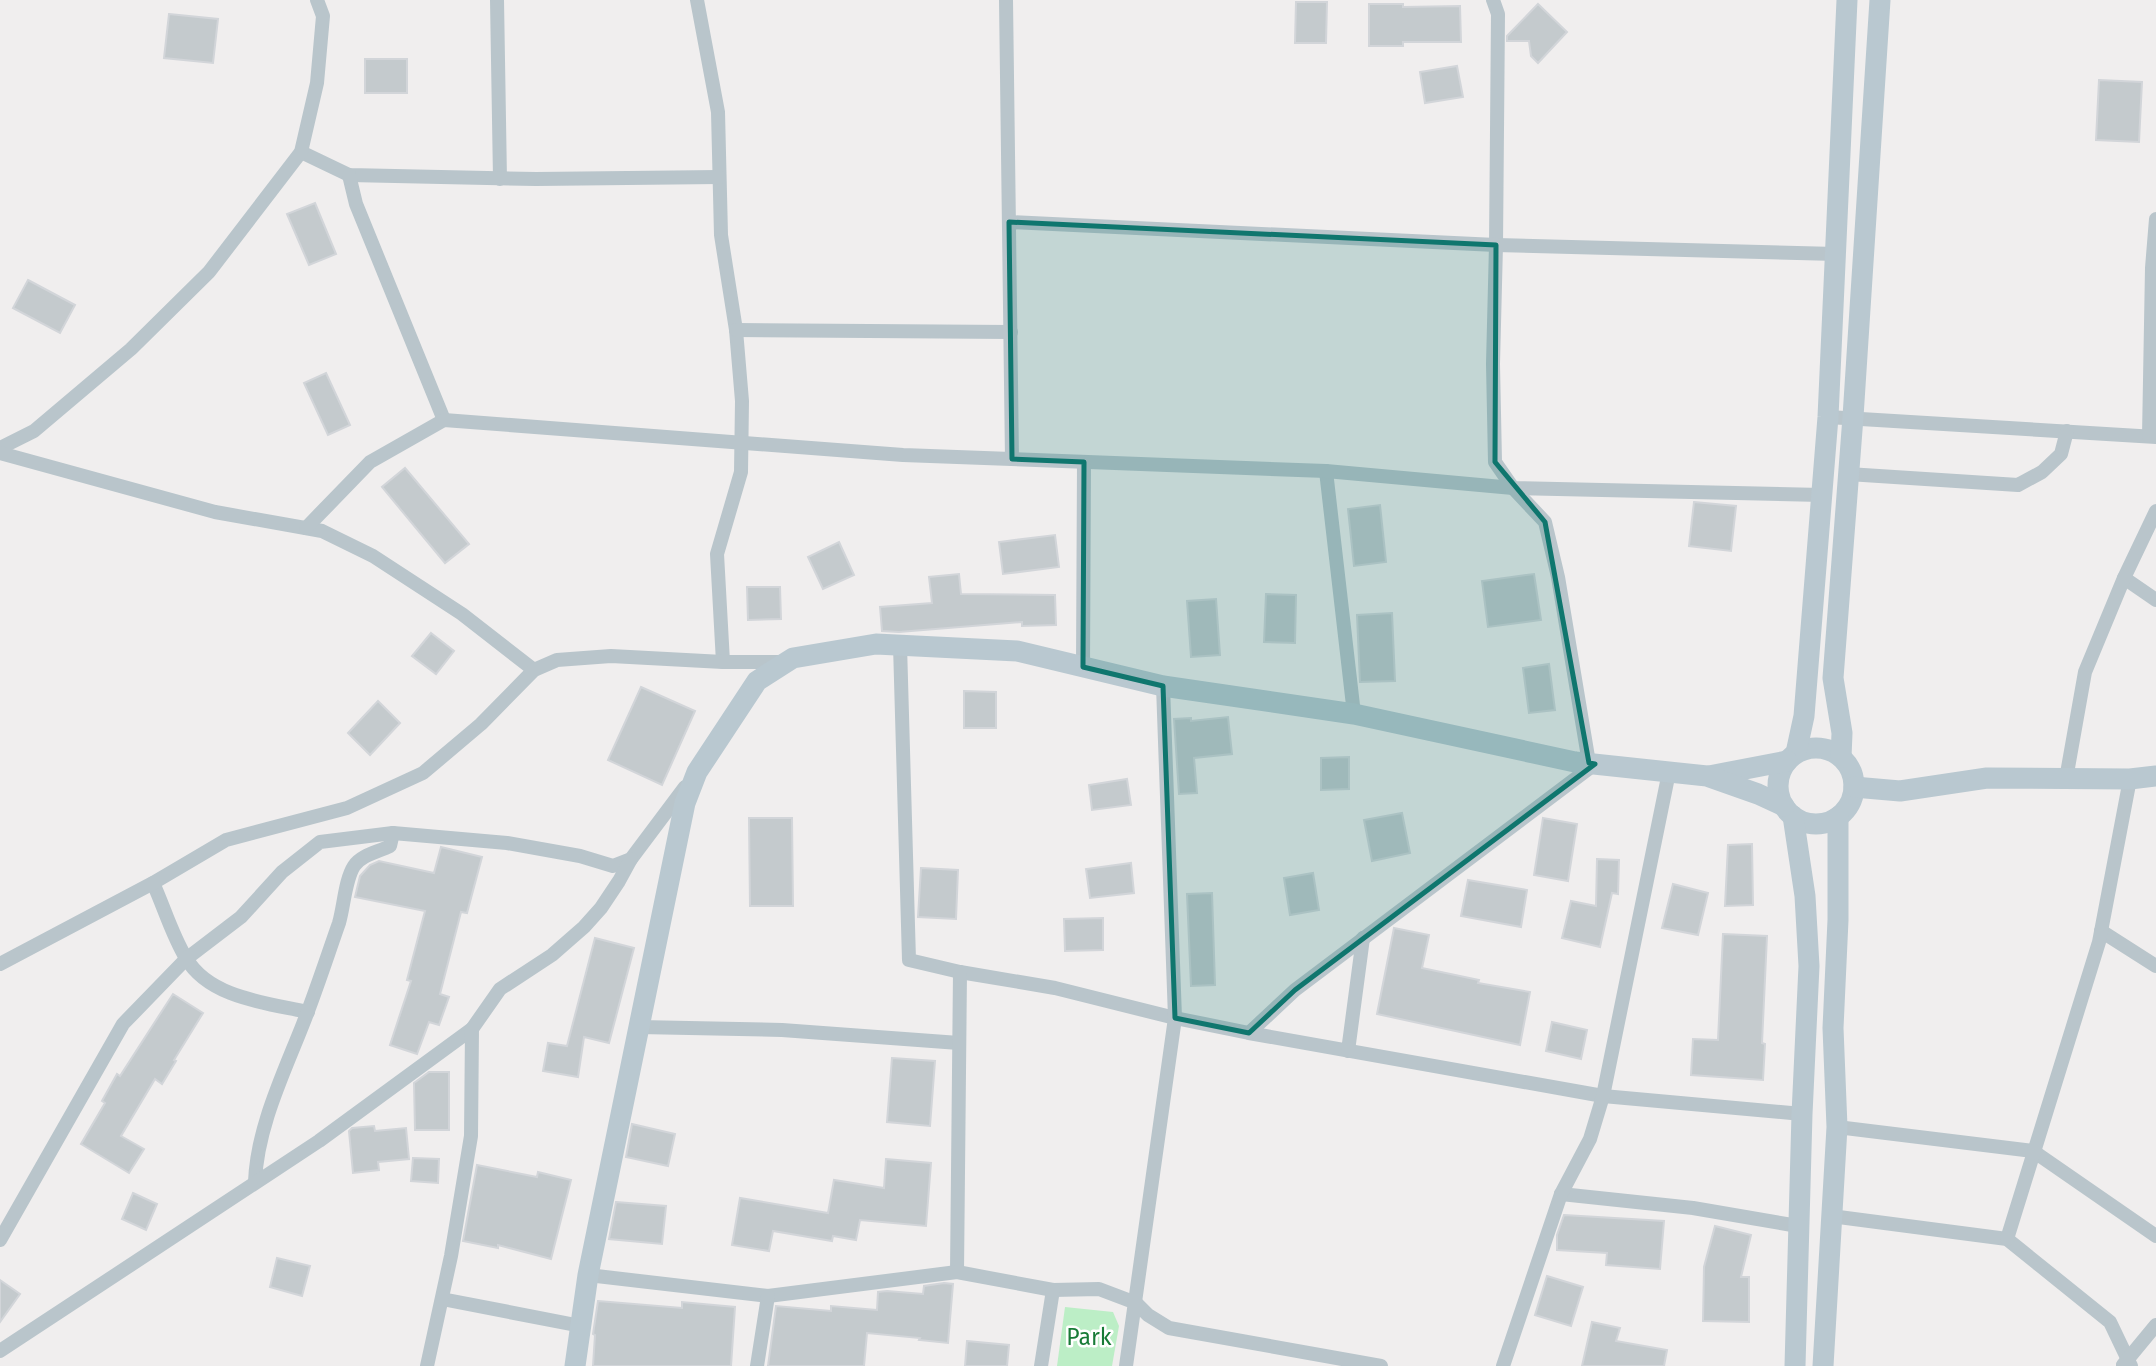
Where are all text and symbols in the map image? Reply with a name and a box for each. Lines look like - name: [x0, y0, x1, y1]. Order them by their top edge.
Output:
- park label: Park: [1066, 1323, 1112, 1351]

